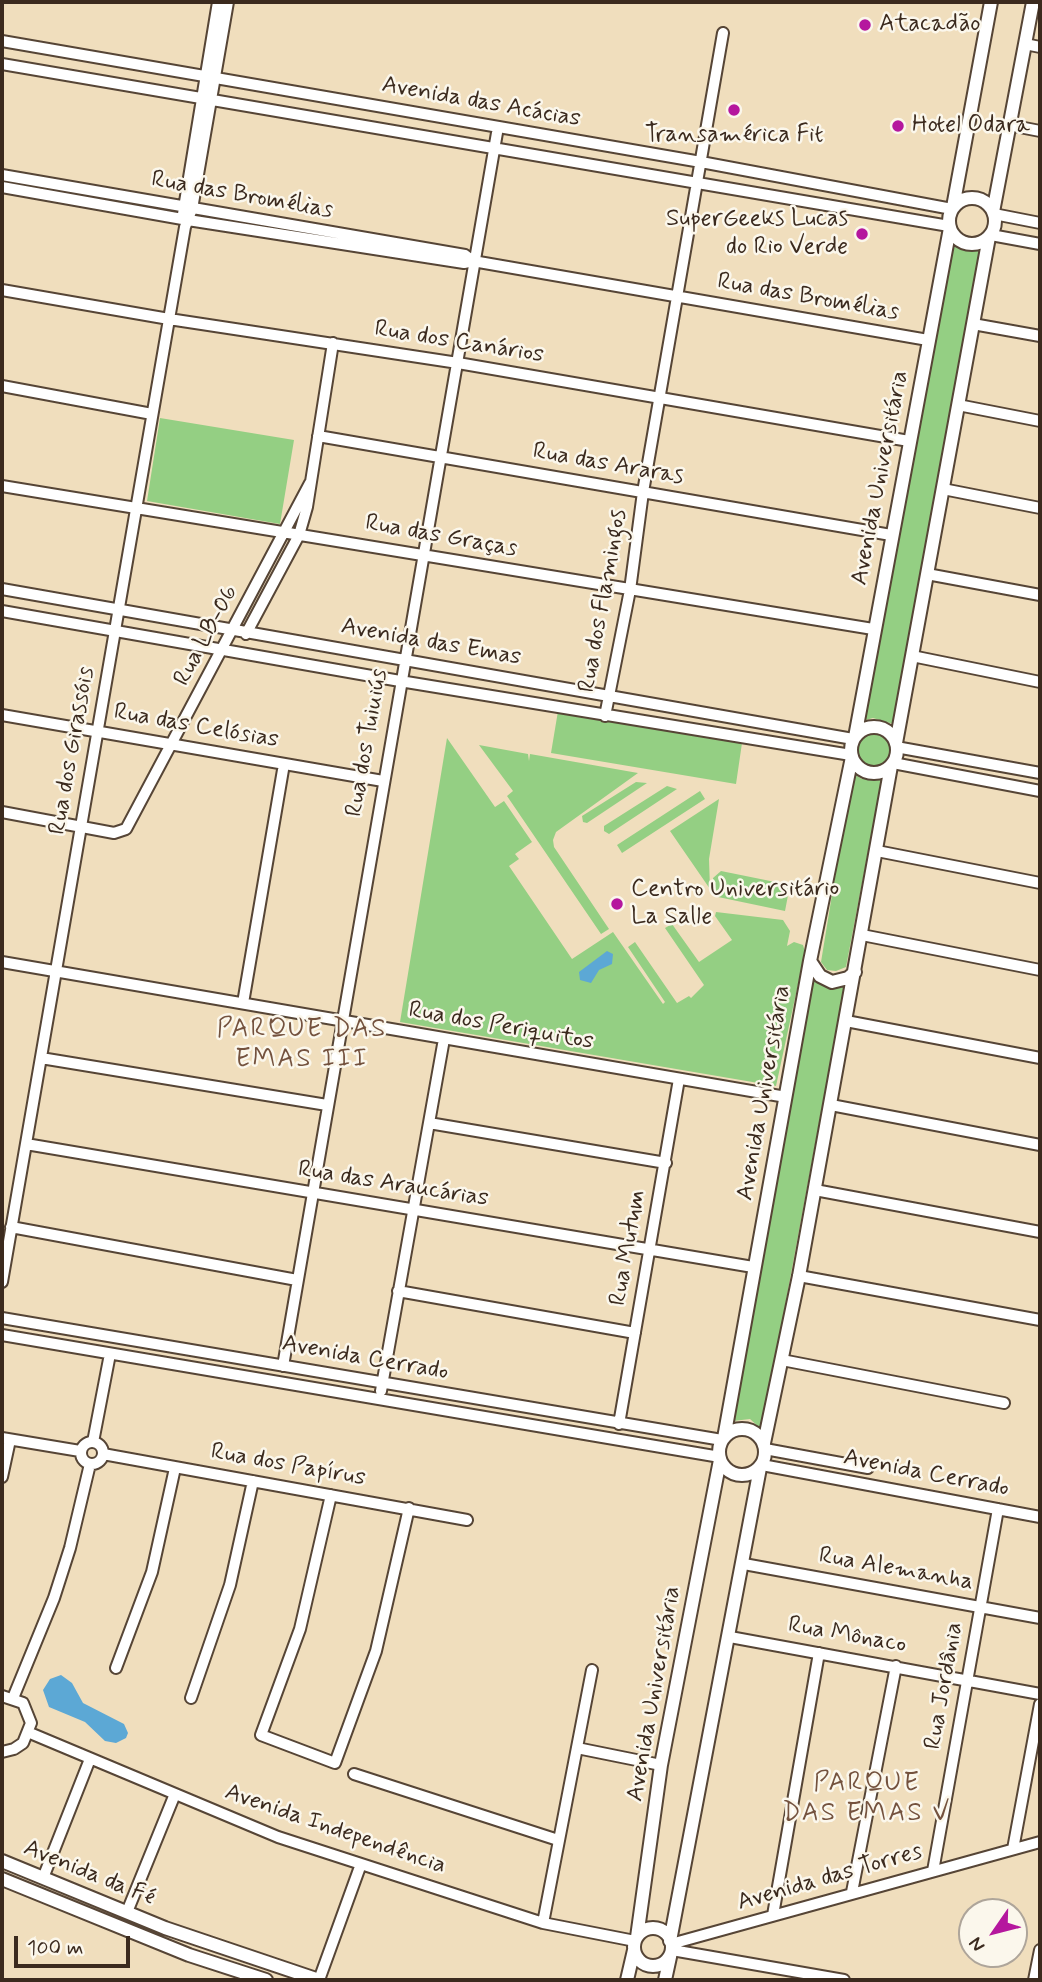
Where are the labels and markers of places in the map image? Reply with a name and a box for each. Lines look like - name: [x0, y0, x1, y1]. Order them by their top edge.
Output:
- place label: Atacadão: [879, 11, 981, 39]
- marker: Atacadão: [857, 17, 873, 33]
- marker: Transamérica Fit: [726, 102, 742, 118]
- place label: Hotel Odara: [912, 112, 1030, 140]
- marker: Hotel Odara: [890, 118, 906, 134]
- place label: Transamérica Fit: [645, 122, 823, 150]
- place label: SuperGeeks Lucas do Rio Verde: [666, 206, 848, 262]
- marker: SuperGeeks Lucas do Rio Verde: [854, 226, 870, 242]
- place label: Centro Universitário La Salle: [631, 876, 839, 932]
- marker: Centro Universitário La Salle: [609, 896, 625, 912]

